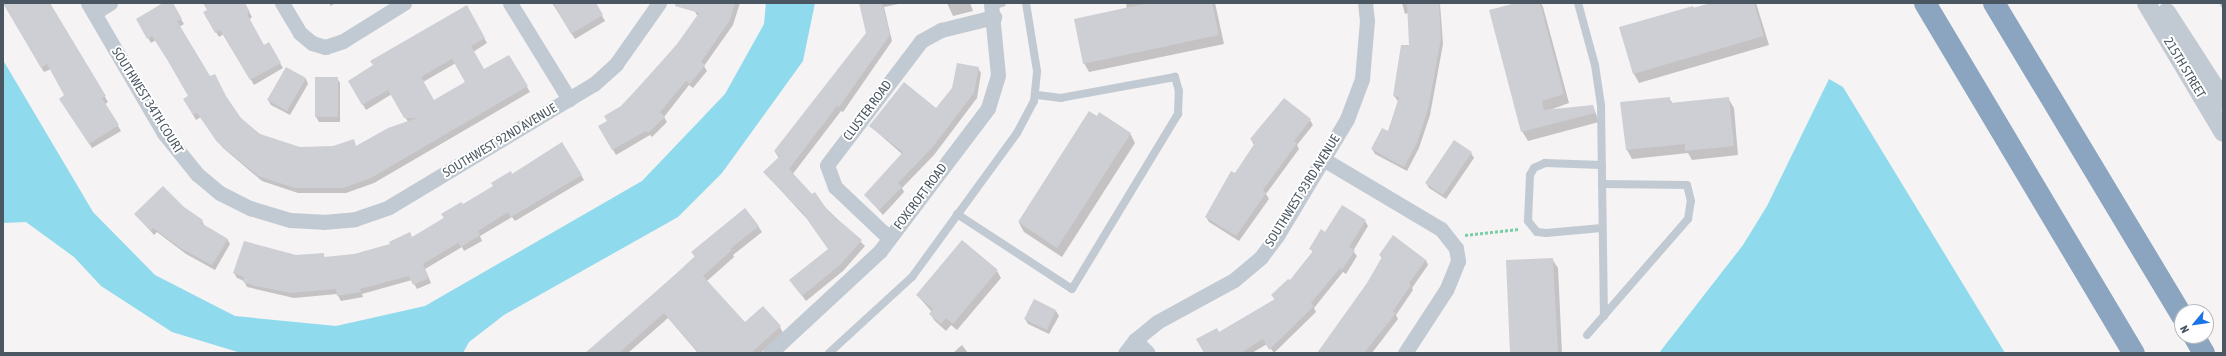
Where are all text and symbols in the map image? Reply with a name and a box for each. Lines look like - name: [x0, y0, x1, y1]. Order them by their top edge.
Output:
- street label: 215TH STREET: [2160, 35, 2208, 101]
- street label: SOUTHWEST 34TH COURT: [108, 45, 186, 157]
- street label: CLUSTER ROAD: [840, 78, 896, 144]
- street label: SOUTHWEST 92ND AVENUE: [440, 101, 560, 181]
- street label: SOUTHWEST 93RD AVENUE: [1262, 132, 1344, 250]
- street label: FOXCROFT ROAD: [891, 161, 951, 233]
- north arrow: [2174, 304, 2214, 344]
- text: N: [2178, 324, 2191, 335]

